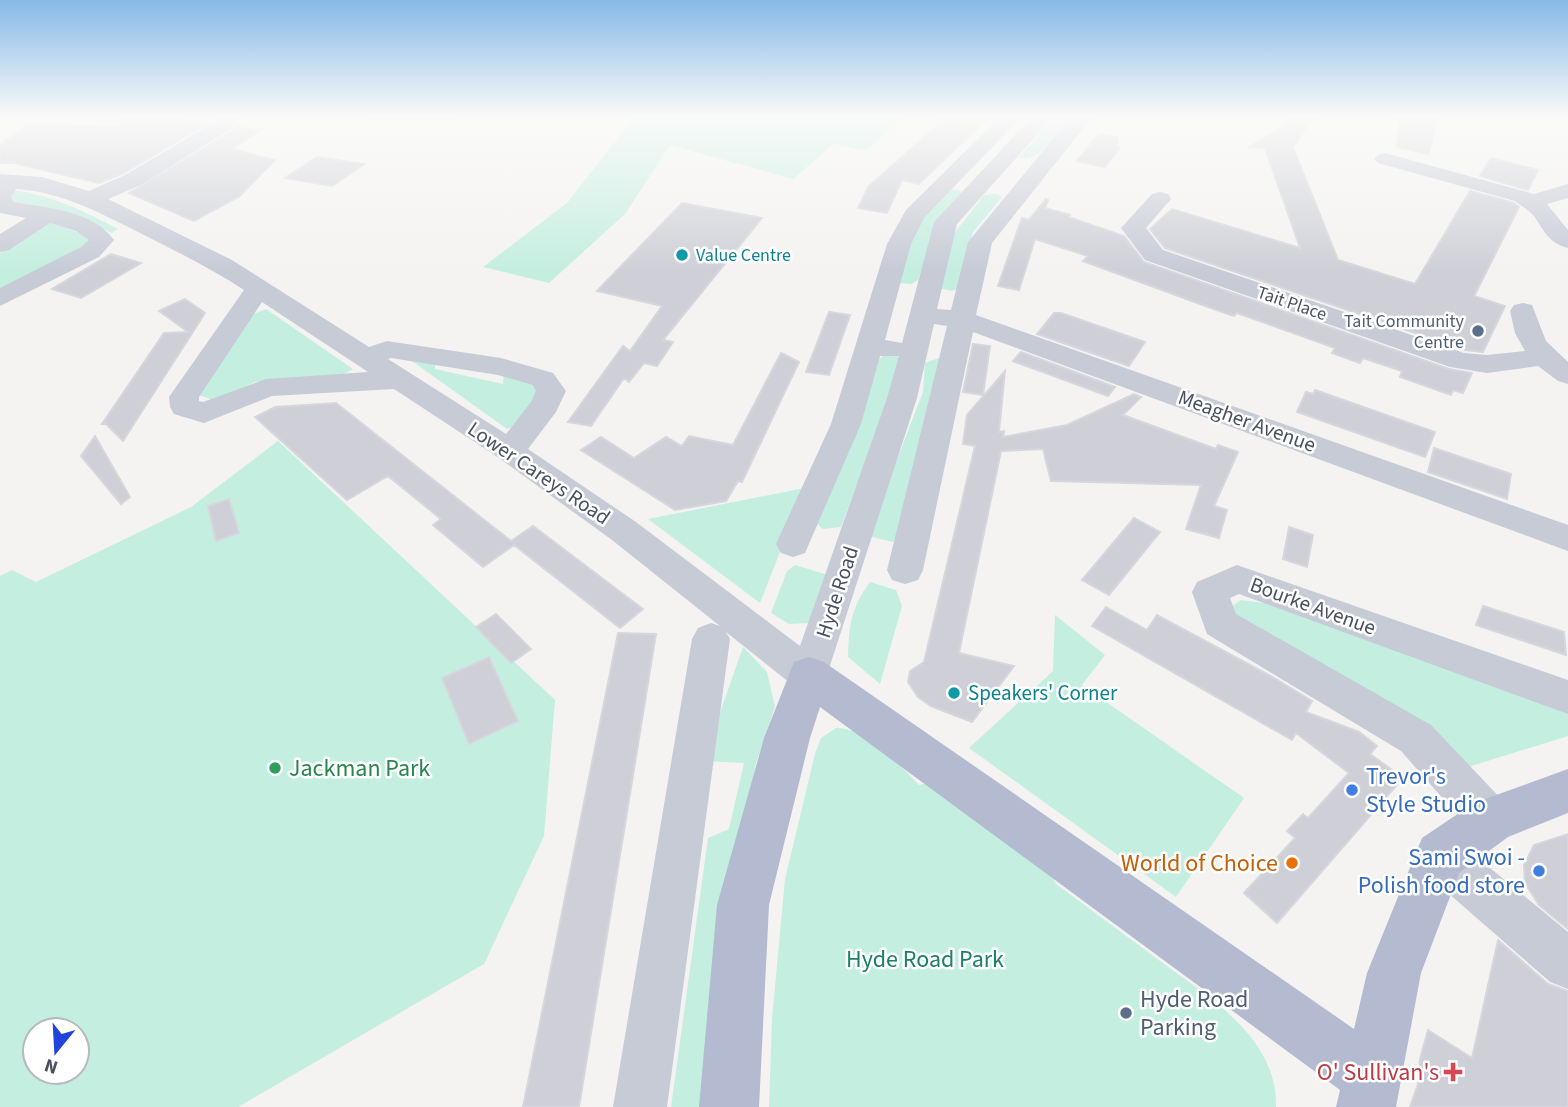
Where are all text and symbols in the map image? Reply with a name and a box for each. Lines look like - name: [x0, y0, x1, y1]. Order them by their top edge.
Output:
- place label: Value Centre: [696, 243, 791, 268]
- marker: Value Centre: [674, 247, 690, 263]
- street label: Tait Place: [1254, 280, 1330, 327]
- place label: Tait Community Centre: [1344, 309, 1465, 355]
- marker: Tait Community Centre: [1470, 323, 1486, 339]
- street label: Meagher Avenue: [1174, 382, 1320, 460]
- street label: Lower Careys Road: [462, 414, 616, 532]
- street label: Hyde Road: [808, 542, 866, 642]
- street label: Bourke Avenue: [1246, 569, 1380, 643]
- place label: Speakers' Corner: [968, 678, 1118, 708]
- marker: Speakers' Corner: [946, 685, 962, 701]
- place label: Jackman Park: [289, 751, 430, 786]
- place label: Trevor's Style Studio: [1366, 759, 1486, 822]
- marker: Jackman Park: [267, 760, 283, 776]
- marker: Trevor's Style Studio: [1344, 782, 1360, 798]
- place label: Sami Swoi - Polish food store: [1358, 840, 1525, 903]
- place label: World of Choice: [1121, 846, 1278, 881]
- marker: World of Choice: [1284, 855, 1300, 871]
- marker: Sami Swoi - Polish food store: [1531, 863, 1547, 879]
- park label: Hyde Road Park: [846, 942, 1004, 977]
- place label: Hyde Road Parking: [1140, 982, 1248, 1045]
- marker: Hyde Road Parking: [1118, 1005, 1134, 1021]
- north arrow: [21, 1016, 91, 1086]
- text: N: [41, 1051, 61, 1081]
- place label: O' Sullivan's: [1317, 1055, 1439, 1090]
- marker: O' Sullivan's: [1445, 1064, 1461, 1080]

